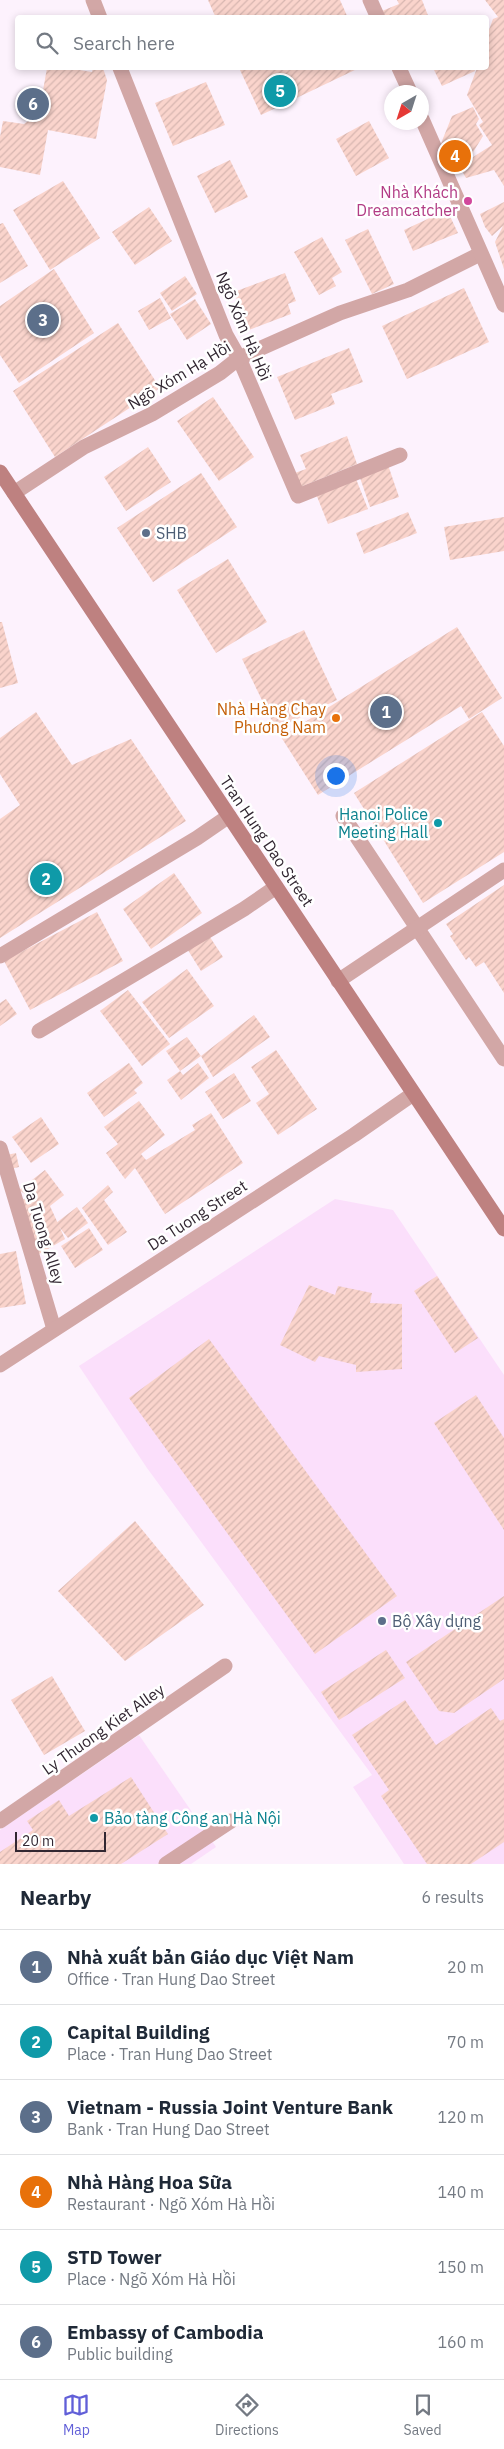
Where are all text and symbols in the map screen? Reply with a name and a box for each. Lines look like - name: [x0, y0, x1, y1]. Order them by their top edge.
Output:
- search box: [15, 15, 489, 70]
- icon: search: [33, 29, 61, 57]
- text: Search here: [73, 31, 175, 55]
- pin: 5: [264, 72, 296, 110]
- pin: 6: [17, 85, 49, 123]
- north arrow: [384, 85, 429, 130]
- pin: 4: [439, 137, 471, 175]
- place label: Nhà Khách Dreamcatcher: [356, 182, 458, 220]
- marker: Nhà Khách Dreamcatcher: [462, 195, 474, 207]
- street label: Ngõ Xóm Hà Hồi: [212, 268, 276, 384]
- pin: 3: [27, 301, 59, 339]
- street label: Ngõ Xóm Hạ Hồi: [124, 336, 234, 414]
- place label: SHB: [156, 523, 187, 543]
- marker: SHB: [140, 527, 152, 539]
- pin: 1: [370, 693, 402, 731]
- place label: Nhà Hàng Chay Phương Nam: [217, 699, 326, 737]
- marker: Nhà Hàng Chay Phương Nam: [330, 712, 342, 724]
- your location: [323, 763, 349, 789]
- street label: Tran Hung Dao Street: [216, 772, 318, 910]
- place label: Hanoi Police Meeting Hall: [338, 804, 428, 842]
- marker: Hanoi Police Meeting Hall: [432, 817, 444, 829]
- pin: 2: [30, 860, 62, 898]
- street label: Da Tuong Street: [143, 1175, 251, 1255]
- street label: Da Tuong Alley: [19, 1179, 69, 1287]
- place label: Bộ Xây dựng: [392, 1611, 482, 1631]
- marker: Bộ Xây dựng: [376, 1615, 388, 1627]
- street label: Ly Thuong Kiet Alley: [38, 1679, 168, 1779]
- place label: Bảo tàng Công an Hà Nội: [104, 1808, 281, 1828]
- marker: Bảo tàng Công an Hà Nội: [88, 1812, 100, 1824]
- scale bar: [15, 1829, 106, 1852]
- text: 20 m: [22, 1832, 54, 1850]
- text: Nearby: [20, 1883, 91, 1911]
- text: 6 results: [421, 1887, 484, 1907]
- text: Nhà xuất bản Giáo dục Việt Nam: [67, 1945, 354, 1969]
- text: 1: [31, 1957, 41, 1977]
- text: 20 m: [447, 1957, 484, 1977]
- text: Office · Tran Hung Dao Street: [67, 1969, 275, 1989]
- text: Capital Building: [67, 2020, 209, 2044]
- text: 2: [31, 2032, 41, 2052]
- text: 70 m: [447, 2032, 484, 2052]
- text: Place · Tran Hung Dao Street: [67, 2044, 272, 2064]
- text: Vietnam - Russia Joint Venture Bank: [67, 2095, 393, 2119]
- text: 3: [31, 2107, 41, 2127]
- text: 120 m: [437, 2107, 484, 2127]
- text: Bank · Tran Hung Dao Street: [67, 2119, 270, 2139]
- text: Nhà Hàng Hoa Sữa: [67, 2170, 232, 2194]
- text: 4: [31, 2182, 41, 2202]
- text: 140 m: [437, 2182, 484, 2202]
- text: Restaurant · Ngõ Xóm Hà Hồi: [67, 2194, 275, 2214]
- text: STD Tower: [67, 2245, 162, 2269]
- text: 5: [31, 2257, 41, 2277]
- text: 150 m: [437, 2257, 484, 2277]
- text: Place · Ngõ Xóm Hà Hồi: [67, 2269, 236, 2289]
- text: Embassy of Cambodia: [67, 2320, 264, 2344]
- text: 6: [31, 2332, 41, 2352]
- text: 160 m: [437, 2332, 484, 2352]
- text: Public building: [67, 2344, 173, 2364]
- tab: Map: [62, 2391, 90, 2439]
- tab: Directions: [215, 2391, 279, 2439]
- tab: Saved: [404, 2391, 442, 2439]

